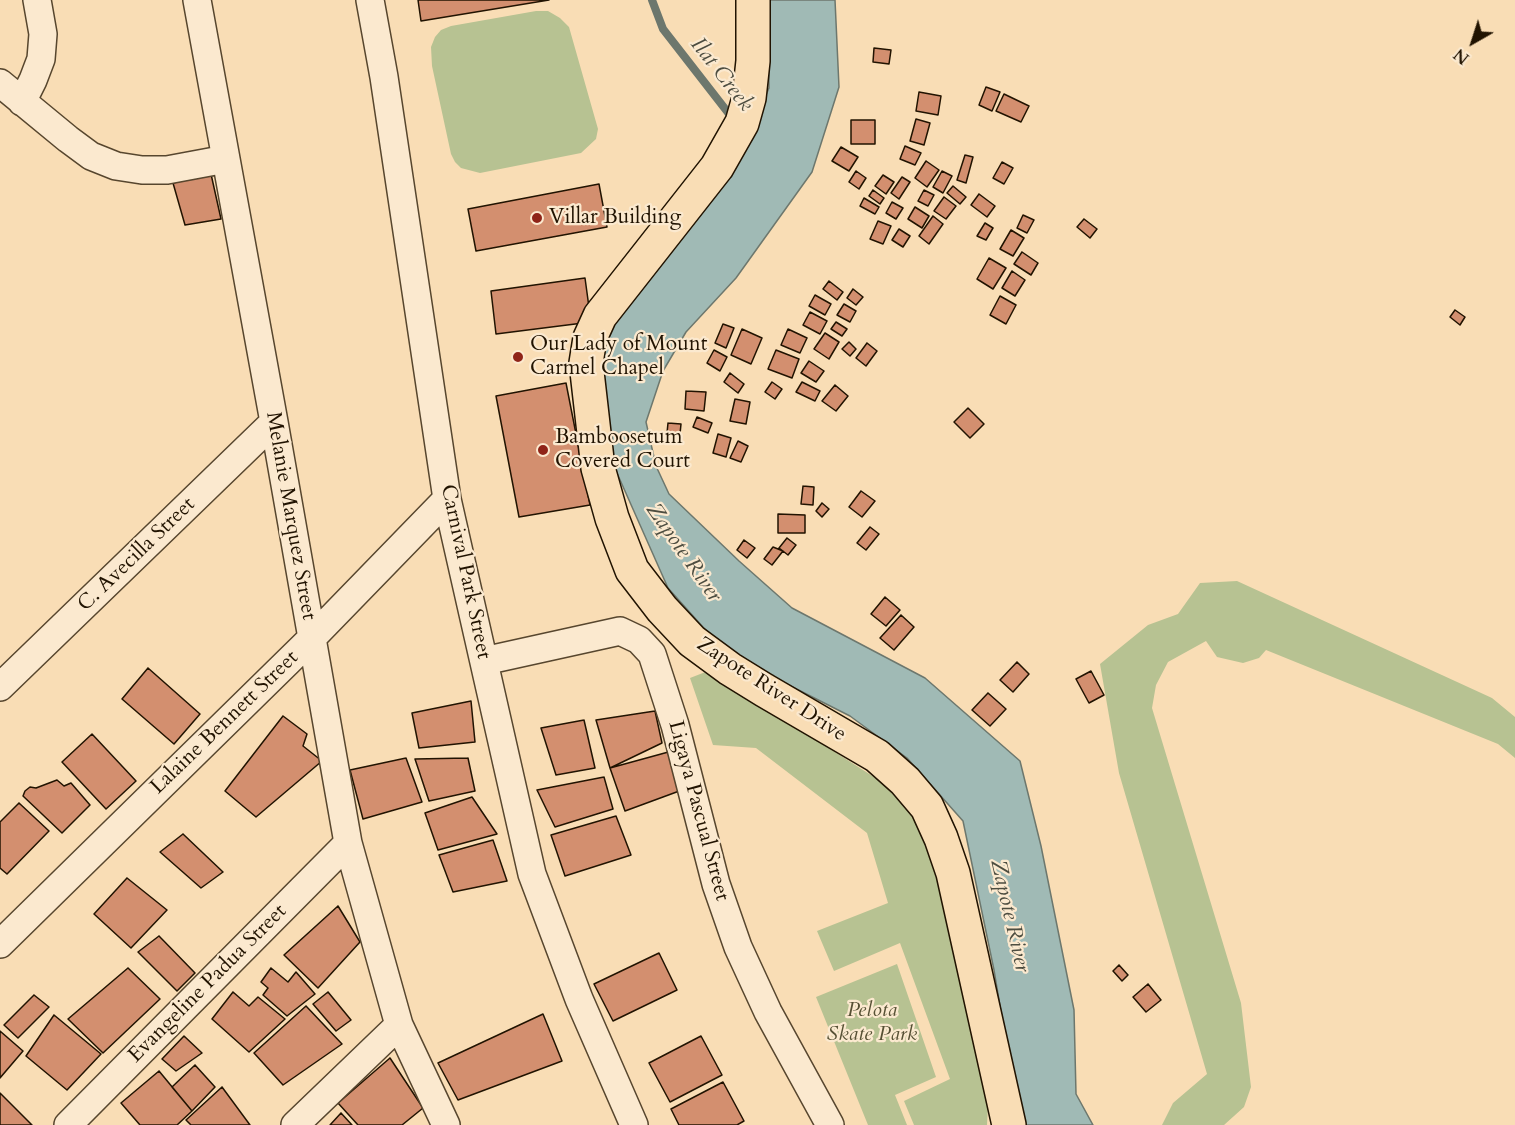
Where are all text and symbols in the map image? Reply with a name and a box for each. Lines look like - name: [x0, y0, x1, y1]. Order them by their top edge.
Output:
- north arrow: [1443, 12, 1503, 72]
- water label: Ilat Creek: [684, 33, 758, 117]
- text: N: [1449, 43, 1474, 69]
- place label: Villar Building: [549, 205, 681, 231]
- marker: Villar Building: [530, 211, 544, 225]
- place label: Our Lady of Mount Carmel Chapel: [530, 332, 707, 382]
- marker: Our Lady of Mount Carmel Chapel: [511, 350, 525, 364]
- street label: Melanie Marquez Street: [259, 410, 321, 622]
- place label: Bamboosetum Covered Court: [555, 425, 690, 475]
- marker: Bamboosetum Covered Court: [536, 443, 550, 457]
- street label: Carnival Park Street: [434, 482, 496, 662]
- street label: C. Avecilla Street: [73, 493, 201, 617]
- water label: Zapote River: [639, 498, 727, 608]
- street label: Zapote River Drive: [692, 632, 850, 748]
- street label: Lalaine Bennett Street: [146, 646, 304, 800]
- street label: Ligaya Pascual Street: [662, 718, 734, 904]
- water label: Zapote River: [983, 857, 1035, 975]
- street label: Evangeline Padua Street: [124, 900, 292, 1068]
- park label: Pelota Skate Park: [827, 998, 917, 1048]

